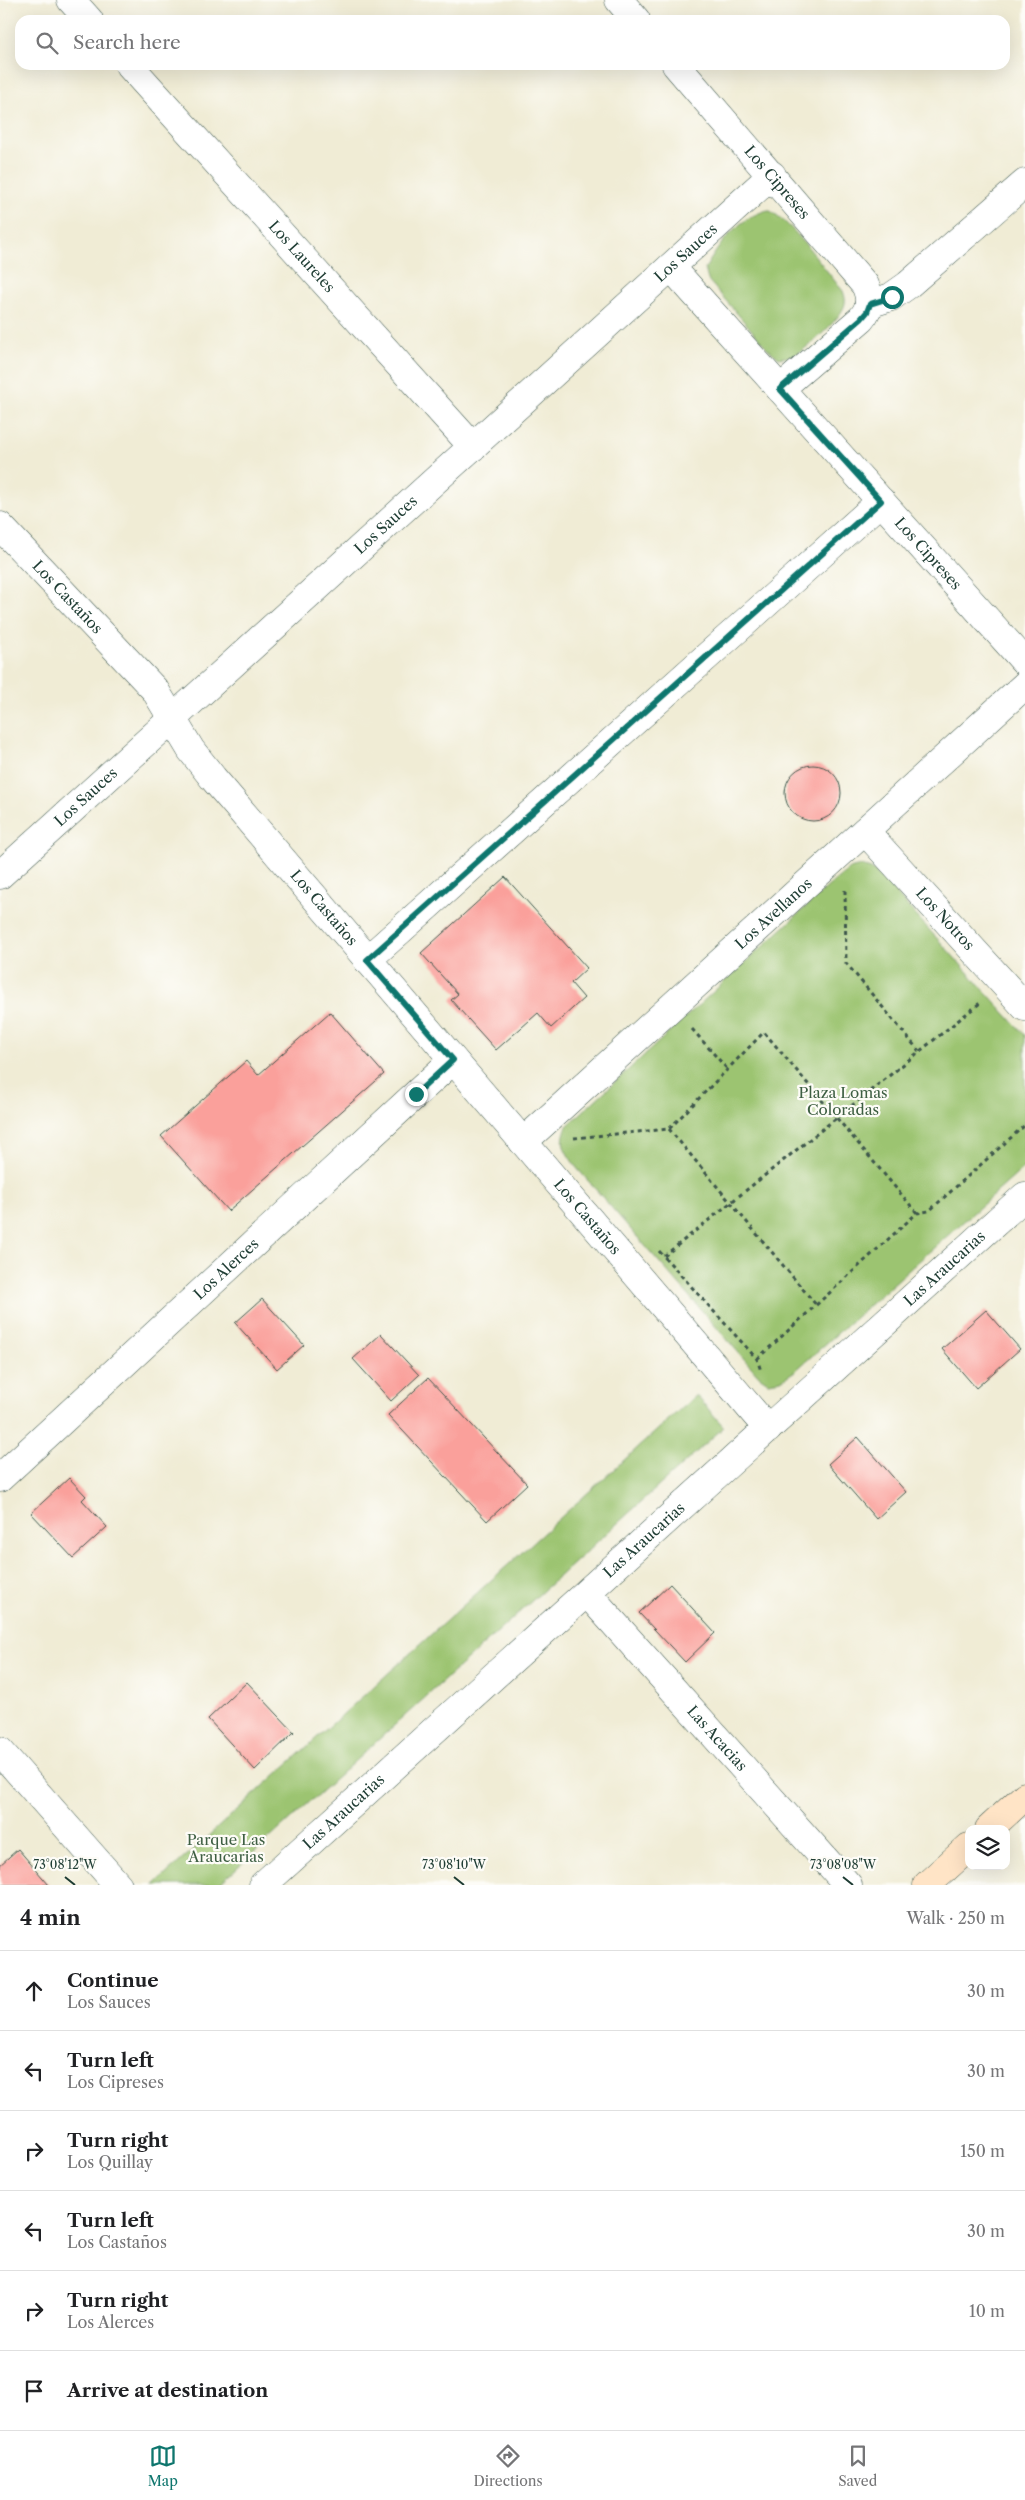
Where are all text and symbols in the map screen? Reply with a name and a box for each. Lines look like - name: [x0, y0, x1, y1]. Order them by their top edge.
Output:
- search box: [15, 15, 1010, 70]
- icon: search: [33, 29, 61, 57]
- text: Search here: [73, 31, 181, 54]
- street label: Los Cipreses: [741, 142, 814, 223]
- street label: Los Laureles: [265, 216, 339, 296]
- street label: Los Sauces: [650, 219, 721, 286]
- route start: [881, 286, 904, 309]
- street label: Los Sauces: [350, 491, 421, 558]
- street label: Los Cipreses: [891, 513, 966, 594]
- street label: Los Castaños: [29, 556, 107, 637]
- street label: Los Sauces: [50, 763, 121, 830]
- street label: Los Castaños: [287, 866, 362, 949]
- street label: Los Avellanos: [731, 874, 816, 953]
- street label: Los Notros: [912, 883, 979, 954]
- route end: [405, 1083, 428, 1106]
- park label: Plaza Lomas Coloradas: [798, 1083, 888, 1119]
- street label: Los Castaños: [550, 1175, 625, 1258]
- street label: Las Araucarias: [900, 1227, 989, 1310]
- street label: Los Alerces: [189, 1234, 263, 1304]
- street label: Las Araucarias: [599, 1498, 689, 1582]
- street label: Las Acacias: [683, 1701, 751, 1775]
- street label: Las Araucarias: [299, 1770, 388, 1853]
- map controls: [965, 1825, 1010, 1870]
- button: layers: [965, 1825, 1010, 1870]
- park label: Parque Las Araucarias: [187, 1830, 265, 1866]
- text: 73°08'12"W: [33, 1857, 98, 1872]
- text: 73°08'10"W: [422, 1857, 487, 1872]
- text: 73°08'08"W: [810, 1857, 877, 1872]
- text: 4 min: [20, 1905, 81, 1930]
- text: Walk · 250 m: [907, 1908, 1005, 1928]
- text: Continue: [67, 1969, 159, 1992]
- icon: ahead: [20, 1977, 48, 2005]
- text: 30 m: [967, 1981, 1005, 2001]
- text: Los Sauces: [67, 1992, 151, 2012]
- text: Turn left: [67, 2049, 154, 2072]
- icon: left: [20, 2057, 48, 2085]
- text: 30 m: [967, 2061, 1005, 2081]
- text: Los Cipreses: [67, 2072, 164, 2092]
- text: Turn right: [67, 2129, 168, 2152]
- icon: right: [20, 2137, 48, 2165]
- text: 150 m: [960, 2141, 1005, 2161]
- text: Los Quillay: [67, 2152, 153, 2172]
- text: Turn left: [67, 2209, 154, 2232]
- icon: left: [20, 2217, 48, 2245]
- text: 30 m: [967, 2221, 1005, 2241]
- text: Los Castaños: [67, 2232, 167, 2252]
- text: Turn right: [67, 2289, 168, 2312]
- icon: right: [20, 2297, 48, 2325]
- text: 10 m: [969, 2301, 1005, 2321]
- text: Los Alerces: [67, 2312, 154, 2332]
- icon: arrive: [20, 2377, 48, 2405]
- text: Arrive at destination: [67, 2379, 268, 2402]
- tab: Map: [148, 2442, 178, 2490]
- tab: Directions: [473, 2442, 543, 2490]
- tab: Saved: [838, 2442, 877, 2490]

